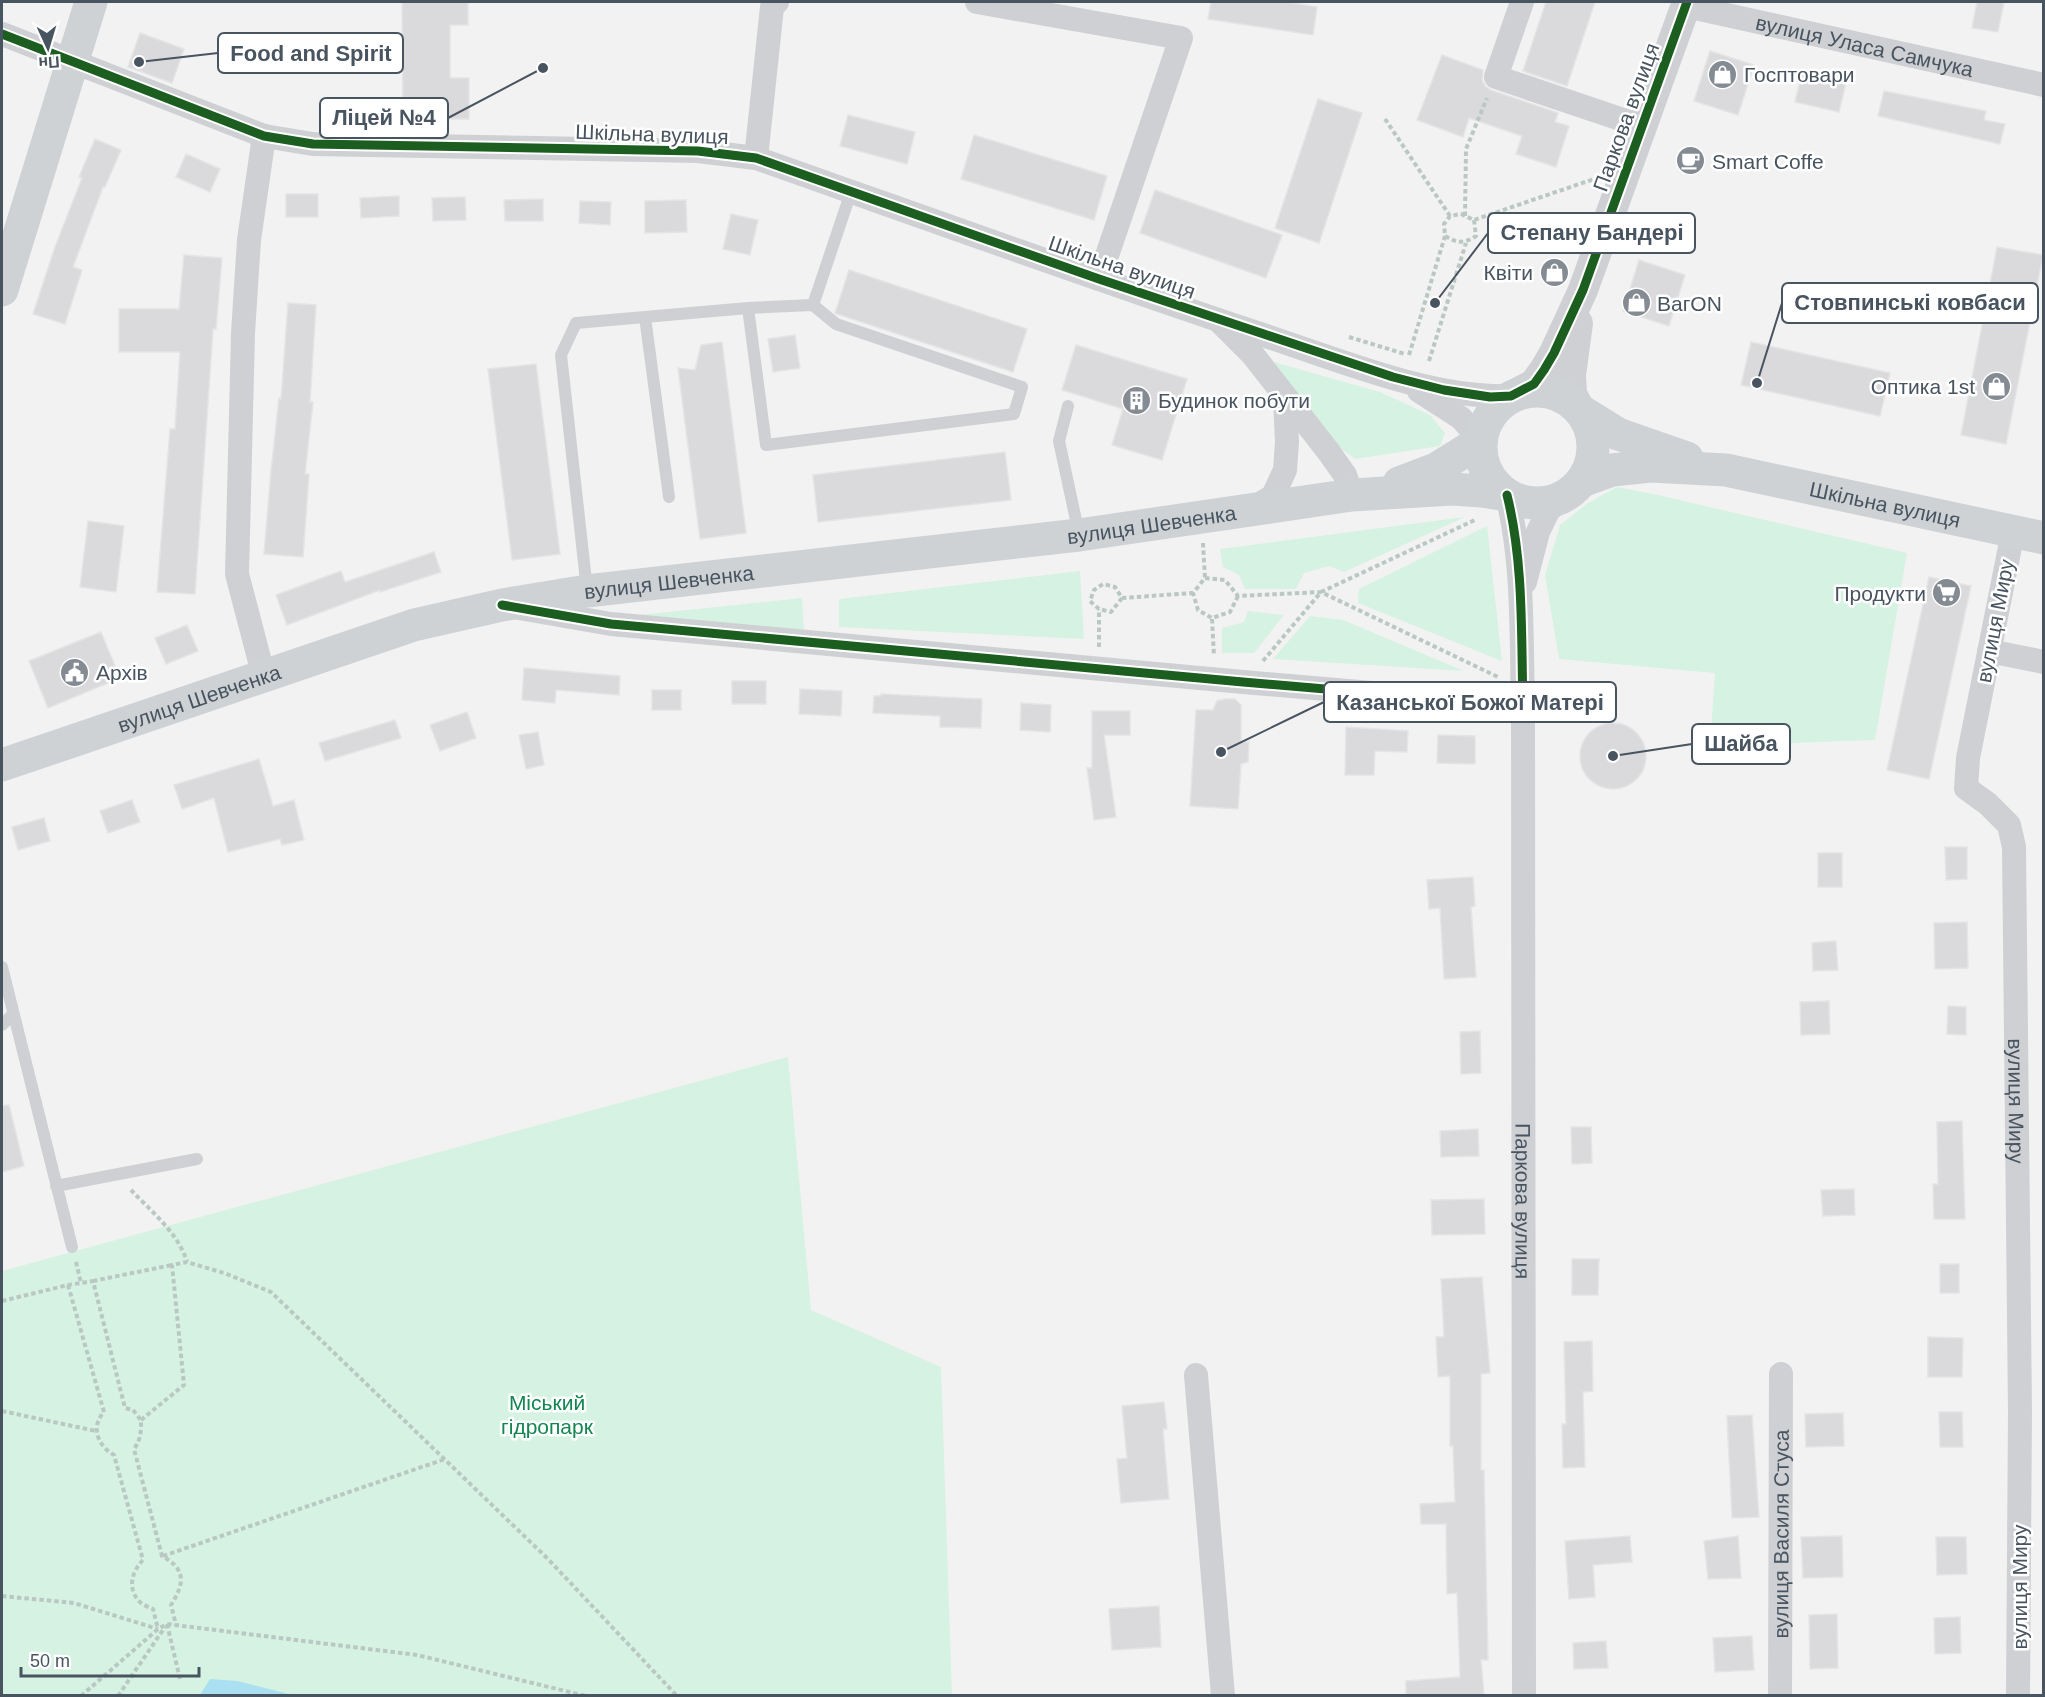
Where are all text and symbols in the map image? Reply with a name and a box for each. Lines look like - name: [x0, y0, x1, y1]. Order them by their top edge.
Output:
- street label: вулиця Уласа Самчука: [1754, 10, 1976, 81]
- north arrow: [18, 18, 78, 78]
- callout: Food and Spirit: [218, 33, 403, 73]
- street label: Паркова вулиця: [1588, 40, 1664, 194]
- text: Food and Spirit: [230, 41, 392, 66]
- text: Пн: [38, 53, 60, 72]
- shop icon: Госптовари: [1707, 58, 1739, 90]
- place label: Госптовари: [1744, 63, 1855, 86]
- callout: Ліцей №4: [320, 98, 448, 138]
- text: Ліцей №4: [332, 105, 437, 130]
- street label: Шкільна вулиця: [575, 120, 729, 148]
- cafe icon: Smart Coffe: [1675, 145, 1707, 177]
- place label: Smart Coffe: [1712, 150, 1824, 173]
- callout: Степану Бандері: [1488, 213, 1695, 253]
- text: Степану Бандері: [1500, 220, 1684, 245]
- street label: Шкільна вулиця: [1046, 231, 1198, 303]
- shop icon: Квiти: [1538, 256, 1570, 288]
- place label: Квiти: [1484, 261, 1533, 284]
- callout: Стовпинські ковбаси: [1782, 283, 2038, 323]
- shop icon: ВагON: [1620, 287, 1652, 319]
- text: Стовпинські ковбаси: [1794, 290, 2026, 315]
- place label: ВагON: [1657, 292, 1722, 315]
- shop icon: Оптика 1st: [1980, 370, 2012, 402]
- place label: Оптика 1st: [1871, 375, 1975, 398]
- building icon: Будинок побути: [1121, 384, 1153, 416]
- place label: Будинок побути: [1158, 389, 1310, 412]
- street label: Шкільна вулиця: [1808, 477, 1963, 531]
- street label: вулиця Шевченка: [1066, 501, 1238, 548]
- street label: вулиця Миру: [1972, 557, 2018, 685]
- street label: вулиця Шевченка: [583, 561, 755, 603]
- supermarket icon: Продукти: [1931, 577, 1963, 609]
- place label: Продукти: [1834, 582, 1926, 605]
- public building icon: Архiв: [59, 656, 91, 688]
- street label: вулиця Шевченка: [114, 660, 284, 736]
- place label: Архiв: [96, 661, 148, 684]
- callout: Казанської Божої Матері: [1324, 682, 1616, 722]
- text: Казанської Божої Матері: [1336, 690, 1604, 715]
- callout: Шайба: [1692, 724, 1790, 764]
- text: Шайба: [1704, 731, 1779, 756]
- street label: вулиця Миру: [2005, 1038, 2029, 1164]
- street label: Паркова вулиця: [1512, 1123, 1535, 1279]
- park label: Міський гідропарк: [501, 1391, 594, 1438]
- street label: вулиця Василя Стуса: [1769, 1429, 1792, 1638]
- street label: вулиця Миру: [2008, 1524, 2031, 1650]
- scale bar: [21, 1640, 200, 1678]
- text: 50 m: [30, 1651, 70, 1671]

